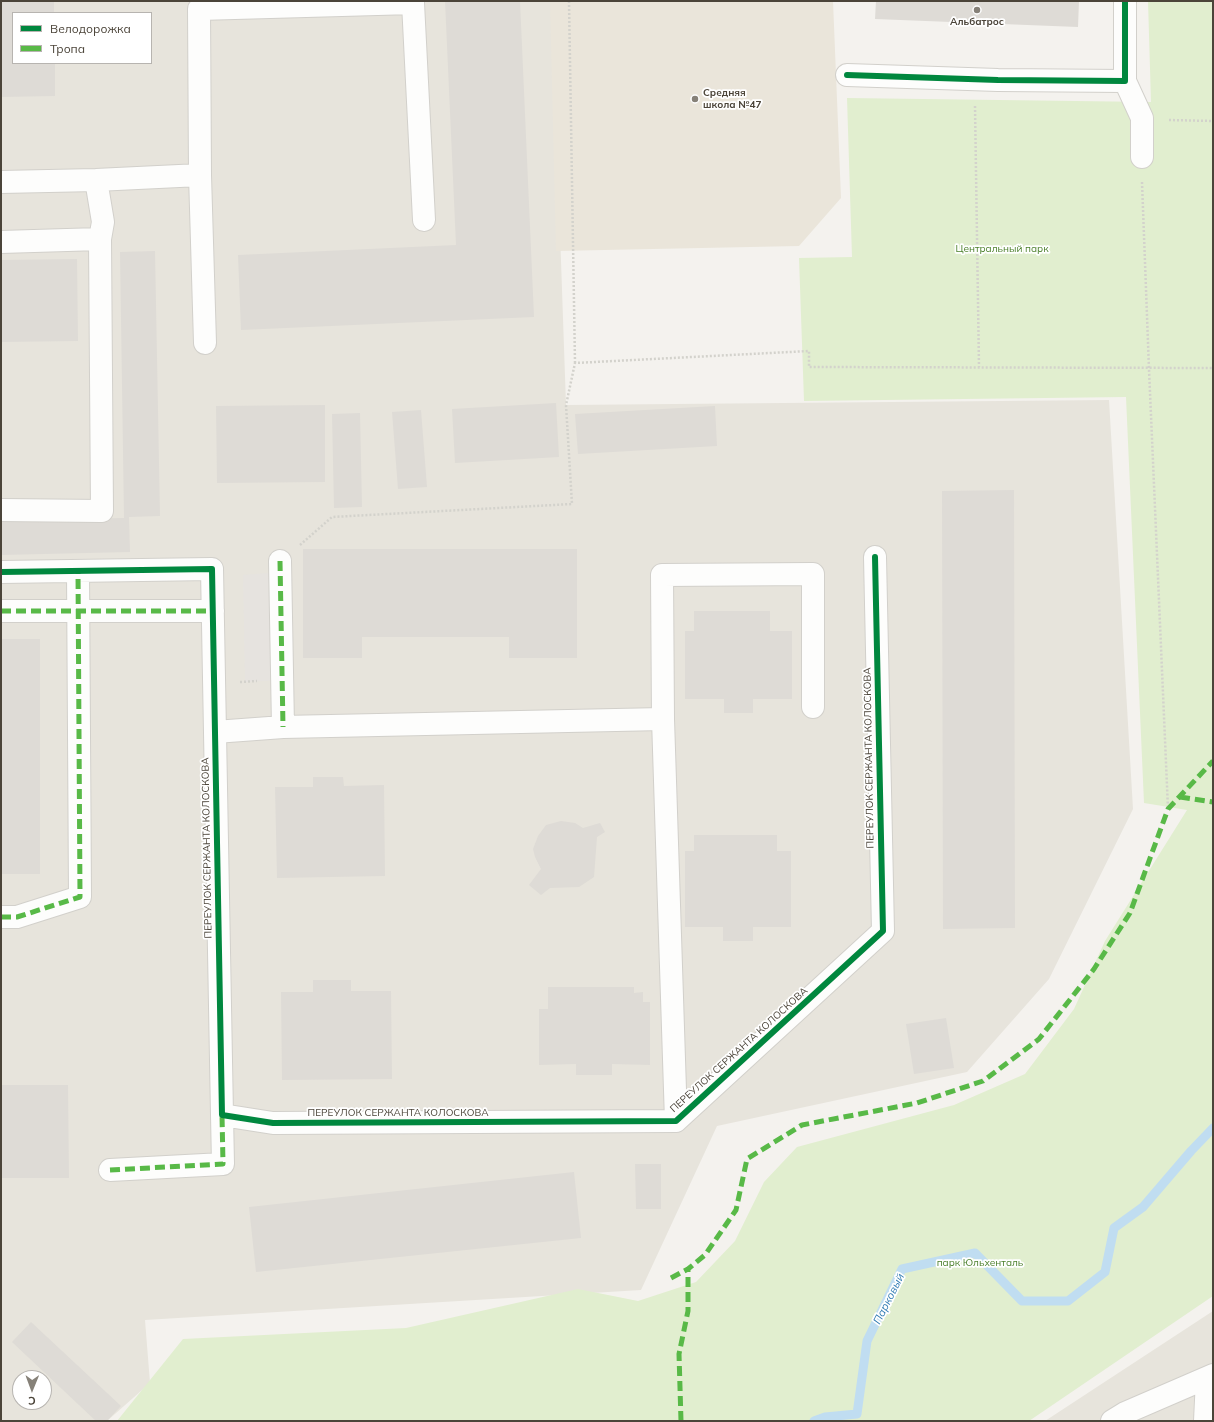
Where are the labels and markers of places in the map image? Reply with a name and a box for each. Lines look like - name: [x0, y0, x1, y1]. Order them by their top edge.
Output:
- marker: Альбатрос: [972, 5, 982, 15]
- place label: Альбатрос: [950, 16, 1004, 28]
- place label: Средняя школа №47: [703, 87, 761, 110]
- marker: Средняя школа №47: [690, 94, 700, 104]

